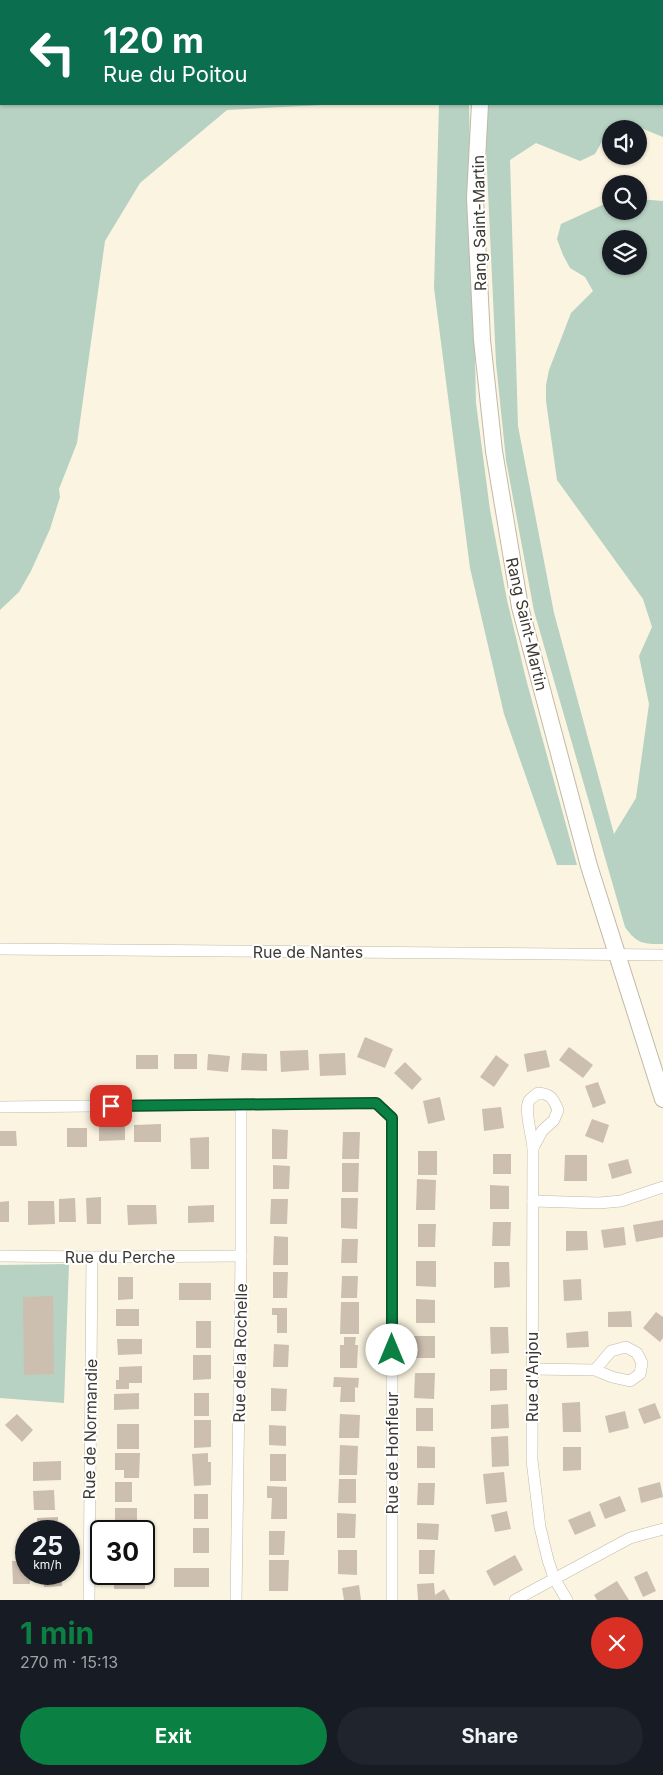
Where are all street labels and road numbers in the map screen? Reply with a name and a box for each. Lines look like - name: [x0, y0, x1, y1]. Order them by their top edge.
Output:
- street label: Rang Saint-Martin: [468, 155, 490, 291]
- street label: Rang Saint-Martin: [502, 555, 552, 693]
- street label: Rue de Nantes: [253, 942, 363, 962]
- street label: Rue du Perche: [65, 1247, 175, 1267]
- street label: Rue de la Rochelle: [229, 1283, 251, 1423]
- street label: Rue d'Anjou: [522, 1332, 542, 1422]
- street label: Rue de Normandie: [79, 1359, 101, 1499]
- street label: Rue de Honfleur: [382, 1392, 402, 1514]

